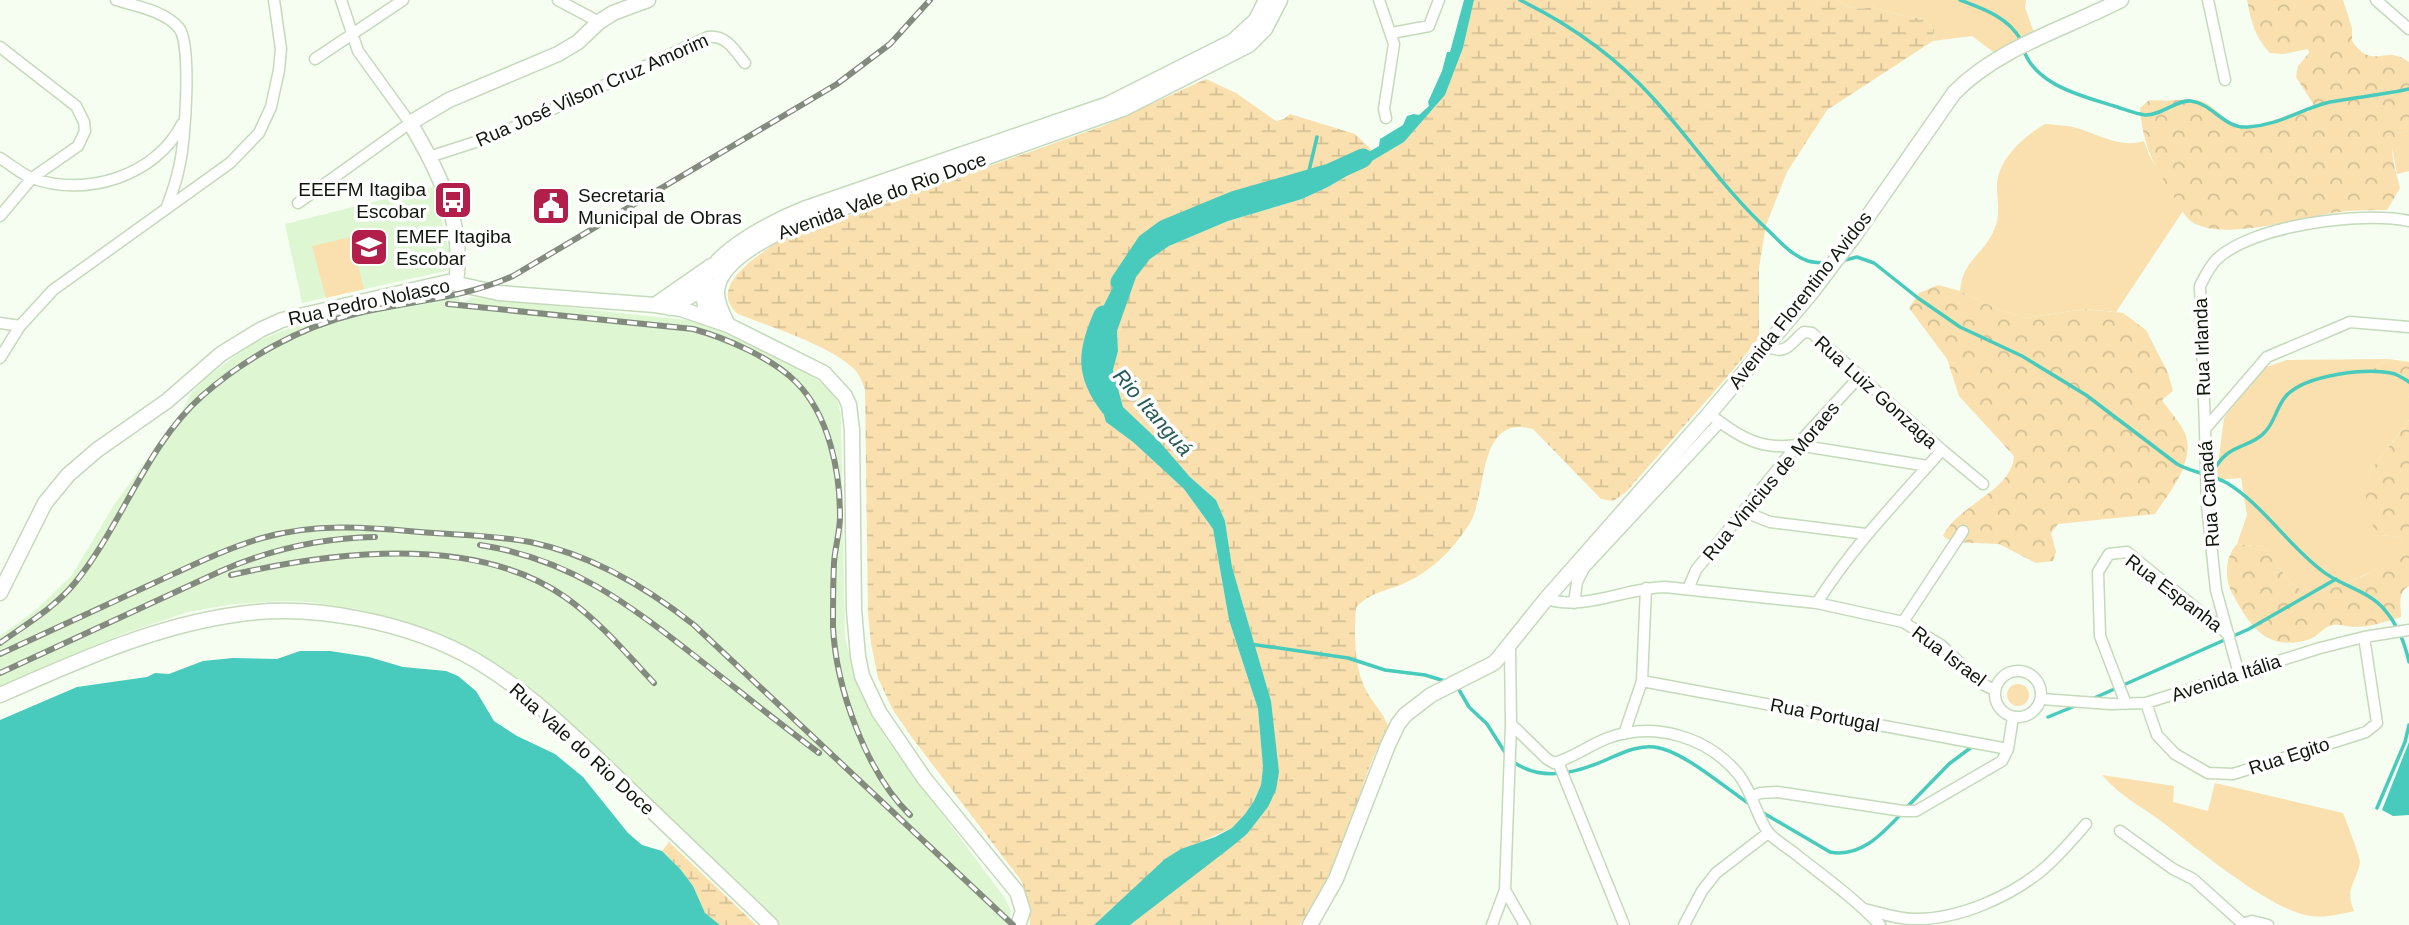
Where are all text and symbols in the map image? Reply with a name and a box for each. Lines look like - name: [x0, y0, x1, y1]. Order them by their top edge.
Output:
- street label: Rua José Vilson Cruz Amorim: [473, 29, 711, 151]
- street label: Avenida Vale do Rio Doce: [775, 149, 989, 243]
- place label: EEEFM Itagiba Escobar: [298, 179, 427, 222]
- bus stop icon: EEEFM Itagiba Escobar: [432, 179, 474, 221]
- public building icon: Secretaria Municipal de Obras: [530, 185, 572, 227]
- place label: Secretaria Municipal de Obras: [578, 185, 742, 228]
- street label: Avenida Florentino Avidos: [1724, 207, 1876, 393]
- school or university icon: EMEF Itagiba Escobar: [348, 226, 390, 268]
- place label: EMEF Itagiba Escobar: [396, 226, 512, 269]
- street label: Rua Pedro Nolasco: [286, 275, 452, 329]
- street label: Rua Irlanda: [2190, 297, 2214, 396]
- street label: Rua Luiz Gonzaga: [1810, 332, 1942, 453]
- water label: Rio Itanguá: [1109, 364, 1197, 460]
- street label: Rua Vinicius de Moraes: [1699, 398, 1843, 564]
- street label: Rua Canadá: [2195, 440, 2223, 548]
- street label: Rua Espanha: [2122, 550, 2227, 636]
- street label: Rua Israel: [1908, 622, 1990, 690]
- street label: Avenida Itália: [2169, 650, 2284, 706]
- street label: Rua Vale do Rio Doce: [506, 679, 658, 819]
- street label: Rua Portugal: [1769, 694, 1881, 736]
- street label: Rua Egito: [2246, 733, 2332, 779]

